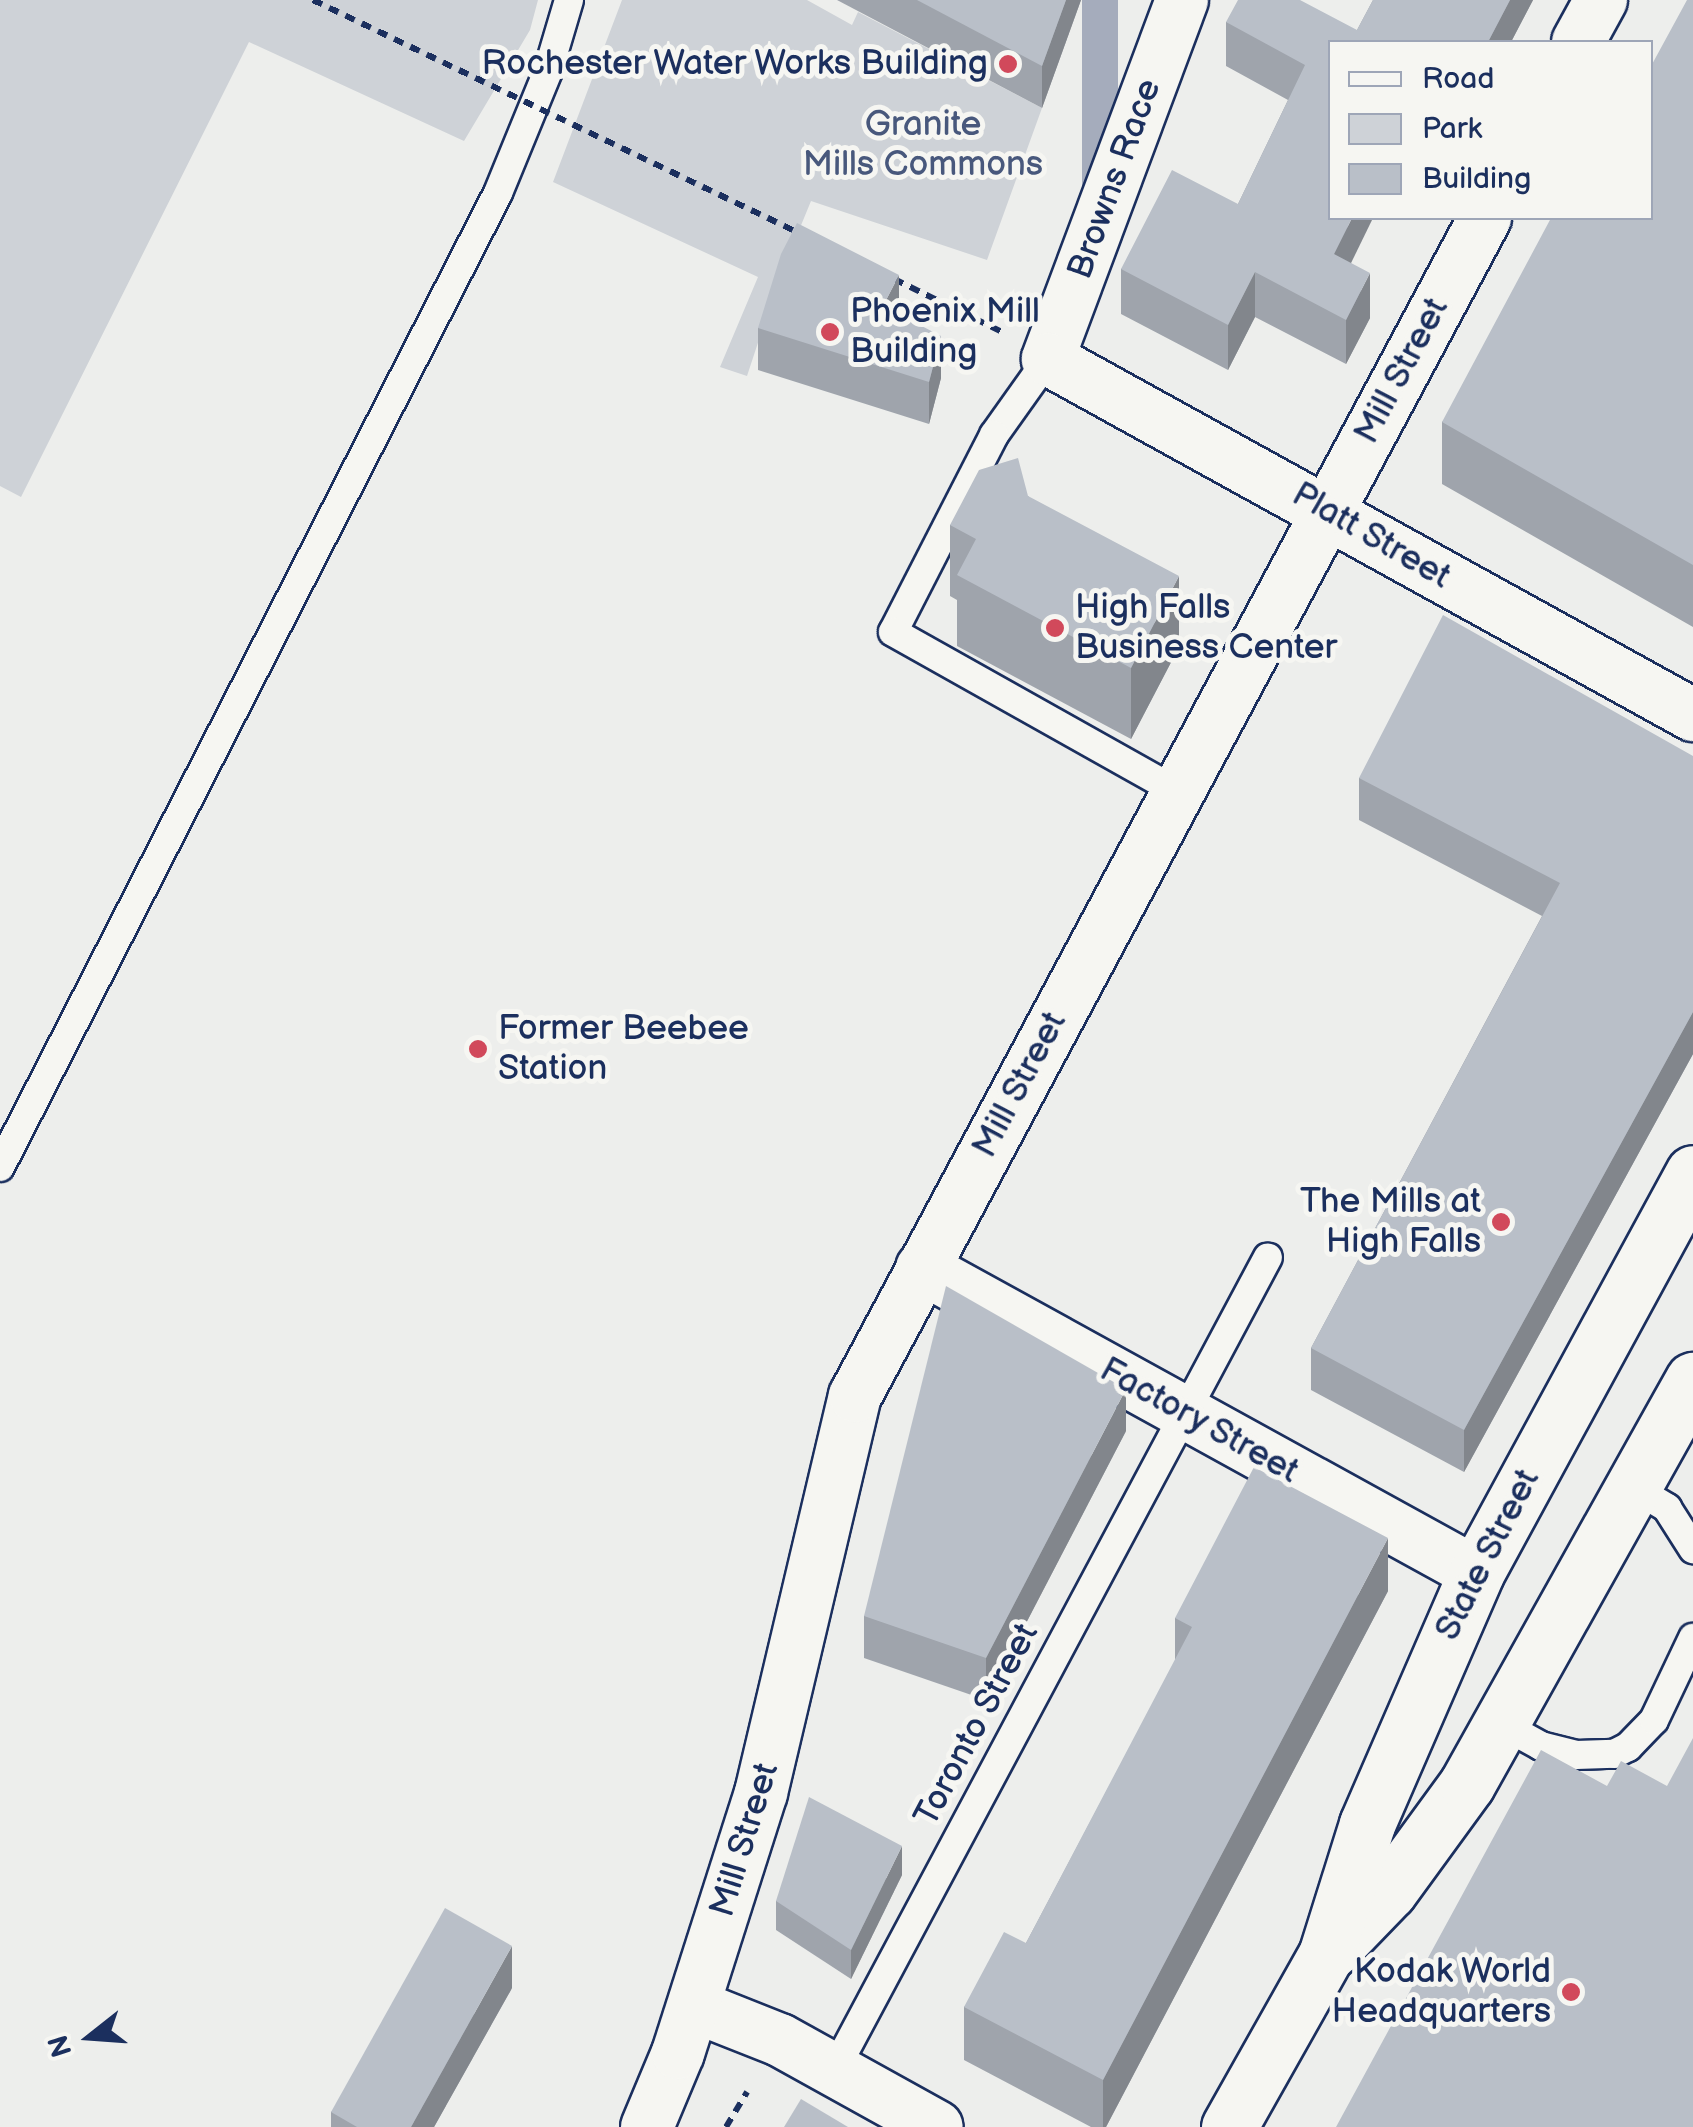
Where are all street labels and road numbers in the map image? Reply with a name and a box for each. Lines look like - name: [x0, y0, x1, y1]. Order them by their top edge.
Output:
- street label: Browns Race: [1059, 73, 1171, 285]
- street label: Mill Street: [1346, 291, 1458, 451]
- street label: Platt Street: [1284, 474, 1458, 598]
- street label: Mill Street: [964, 1005, 1076, 1165]
- street label: Factory Street: [1091, 1348, 1307, 1494]
- street label: State Street: [1427, 1462, 1549, 1648]
- street label: Toronto Street: [906, 1616, 1048, 1834]
- street label: Mill Street: [702, 1758, 788, 1922]

